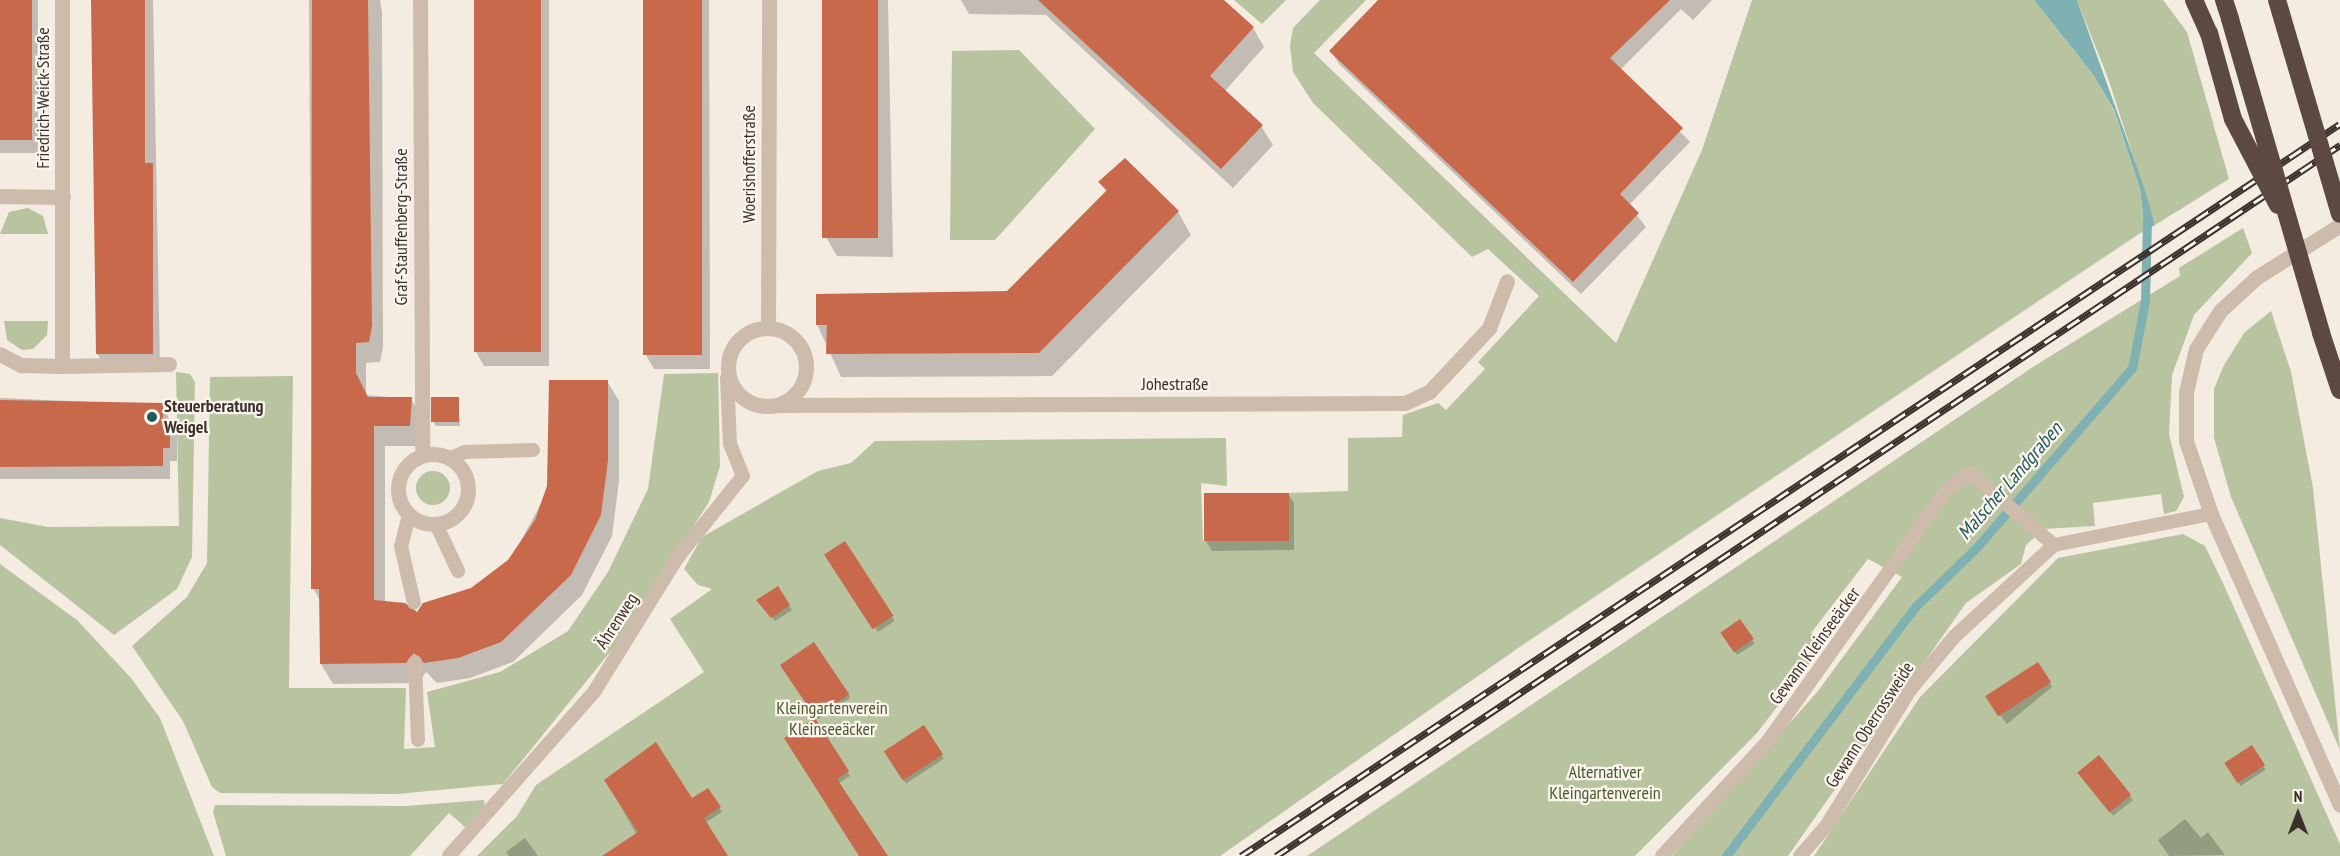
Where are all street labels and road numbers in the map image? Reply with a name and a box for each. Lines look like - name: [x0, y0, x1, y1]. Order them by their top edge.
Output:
- street label: Friedrich-Weick-Straße: [32, 27, 54, 169]
- street label: Woerishofferstraße: [738, 105, 760, 223]
- street label: Graf-Stauffenberg-Straße: [390, 148, 412, 306]
- street label: Johestraße: [1142, 373, 1208, 395]
- street label: Gewann Kleinseeäcker: [1765, 583, 1865, 709]
- street label: Ährenweg: [591, 589, 643, 653]
- street label: Gewann Oberrossweide: [1821, 658, 1919, 792]

